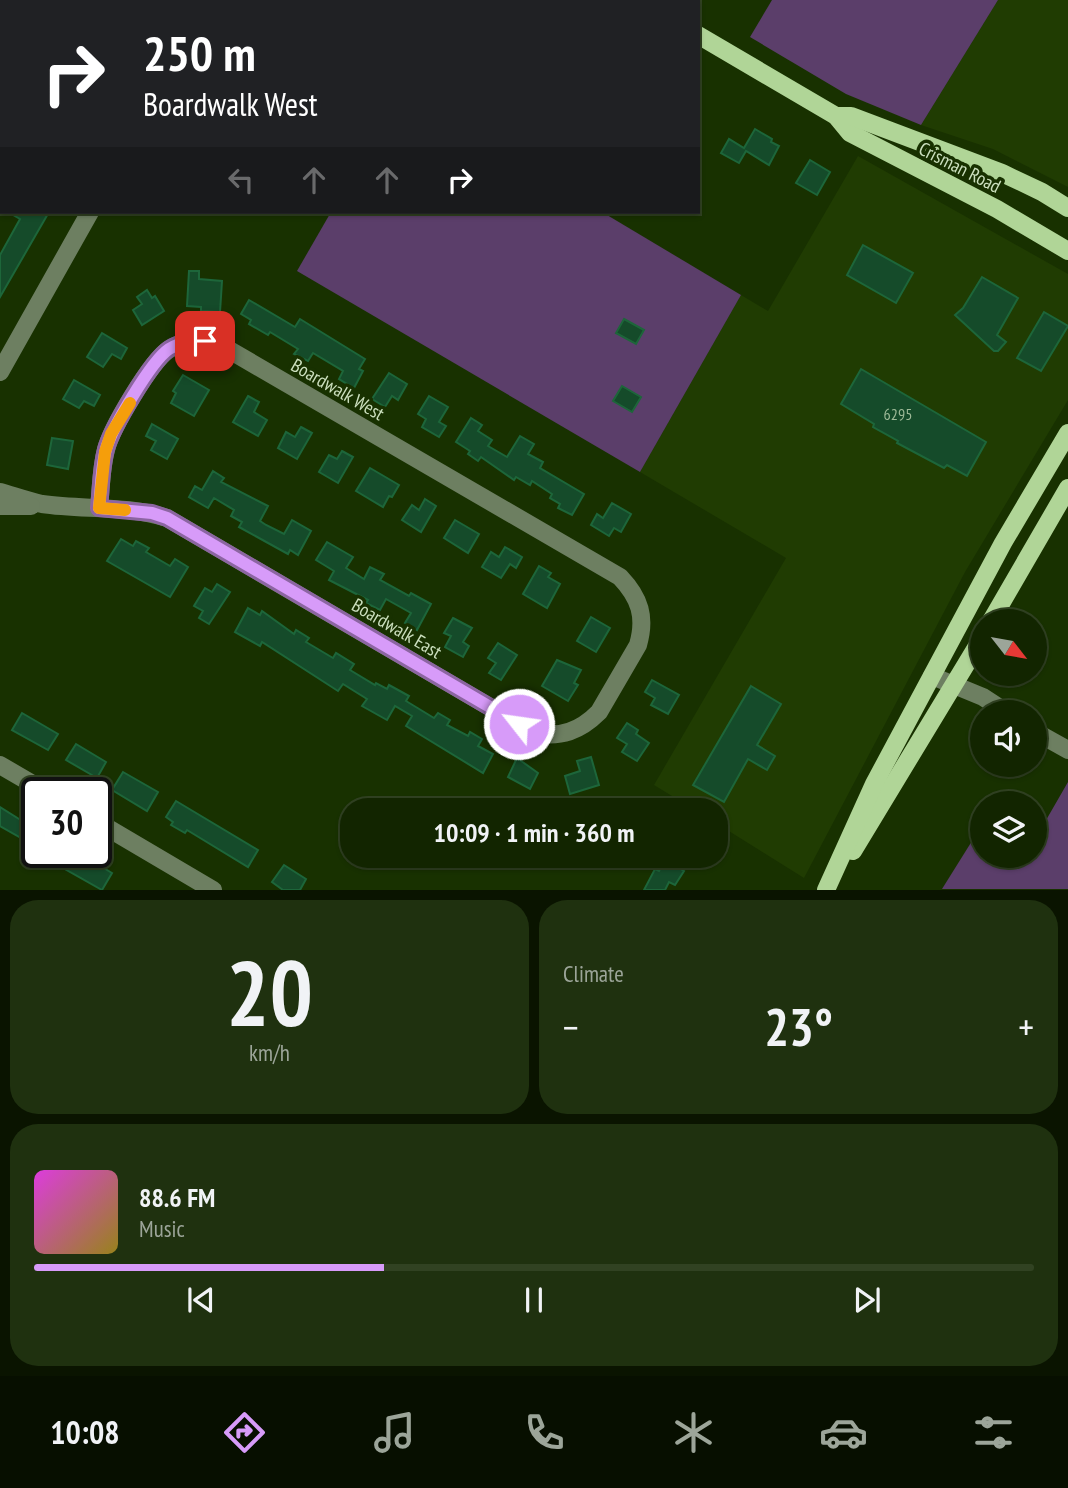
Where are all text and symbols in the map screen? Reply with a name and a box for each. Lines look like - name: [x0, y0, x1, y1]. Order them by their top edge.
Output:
- text: 250 m: [143, 21, 256, 85]
- icon: right: [28, 28, 119, 119]
- text: Boardwalk West: [143, 83, 318, 125]
- street label: Crisman Road: [915, 136, 1005, 198]
- icon: left: [222, 161, 260, 199]
- icon: ahead: [295, 161, 333, 199]
- icon: ahead: [368, 161, 406, 199]
- icon: right: [441, 161, 479, 199]
- pin: [175, 311, 235, 371]
- icon: arrive: [186, 322, 224, 360]
- street label: Boardwalk West: [287, 353, 390, 426]
- house number: 6295: [884, 404, 912, 424]
- street label: Boardwalk East: [348, 593, 447, 664]
- north arrow: [970, 609, 1046, 686]
- map controls: [970, 609, 1047, 868]
- position arrow: [482, 687, 556, 761]
- button: sound: [970, 700, 1047, 777]
- speed limit sign: 30: [21, 777, 112, 868]
- button: layers: [970, 791, 1047, 868]
- text: 10:09 · 1 min · 360 m: [434, 816, 634, 849]
- text: 20: [226, 933, 313, 1051]
- text: Climate: [563, 959, 624, 988]
- text: 23°: [764, 993, 833, 1060]
- text: −: [563, 1002, 579, 1051]
- text: +: [1018, 1002, 1034, 1051]
- text: km/h: [249, 1038, 290, 1067]
- text: 88.6 FM: [139, 1181, 215, 1214]
- text: Music: [139, 1214, 185, 1243]
- icon: previous: [182, 1281, 220, 1319]
- icon: pause: [515, 1281, 553, 1319]
- icon: next: [848, 1281, 886, 1319]
- icon: directions: [220, 1408, 269, 1457]
- icon: music: [370, 1408, 419, 1457]
- icon: phone: [520, 1408, 569, 1457]
- icon: climate: [669, 1408, 718, 1457]
- icon: car: [819, 1408, 868, 1457]
- icon: filters: [969, 1408, 1018, 1457]
- text: 10:08: [50, 1411, 120, 1453]

